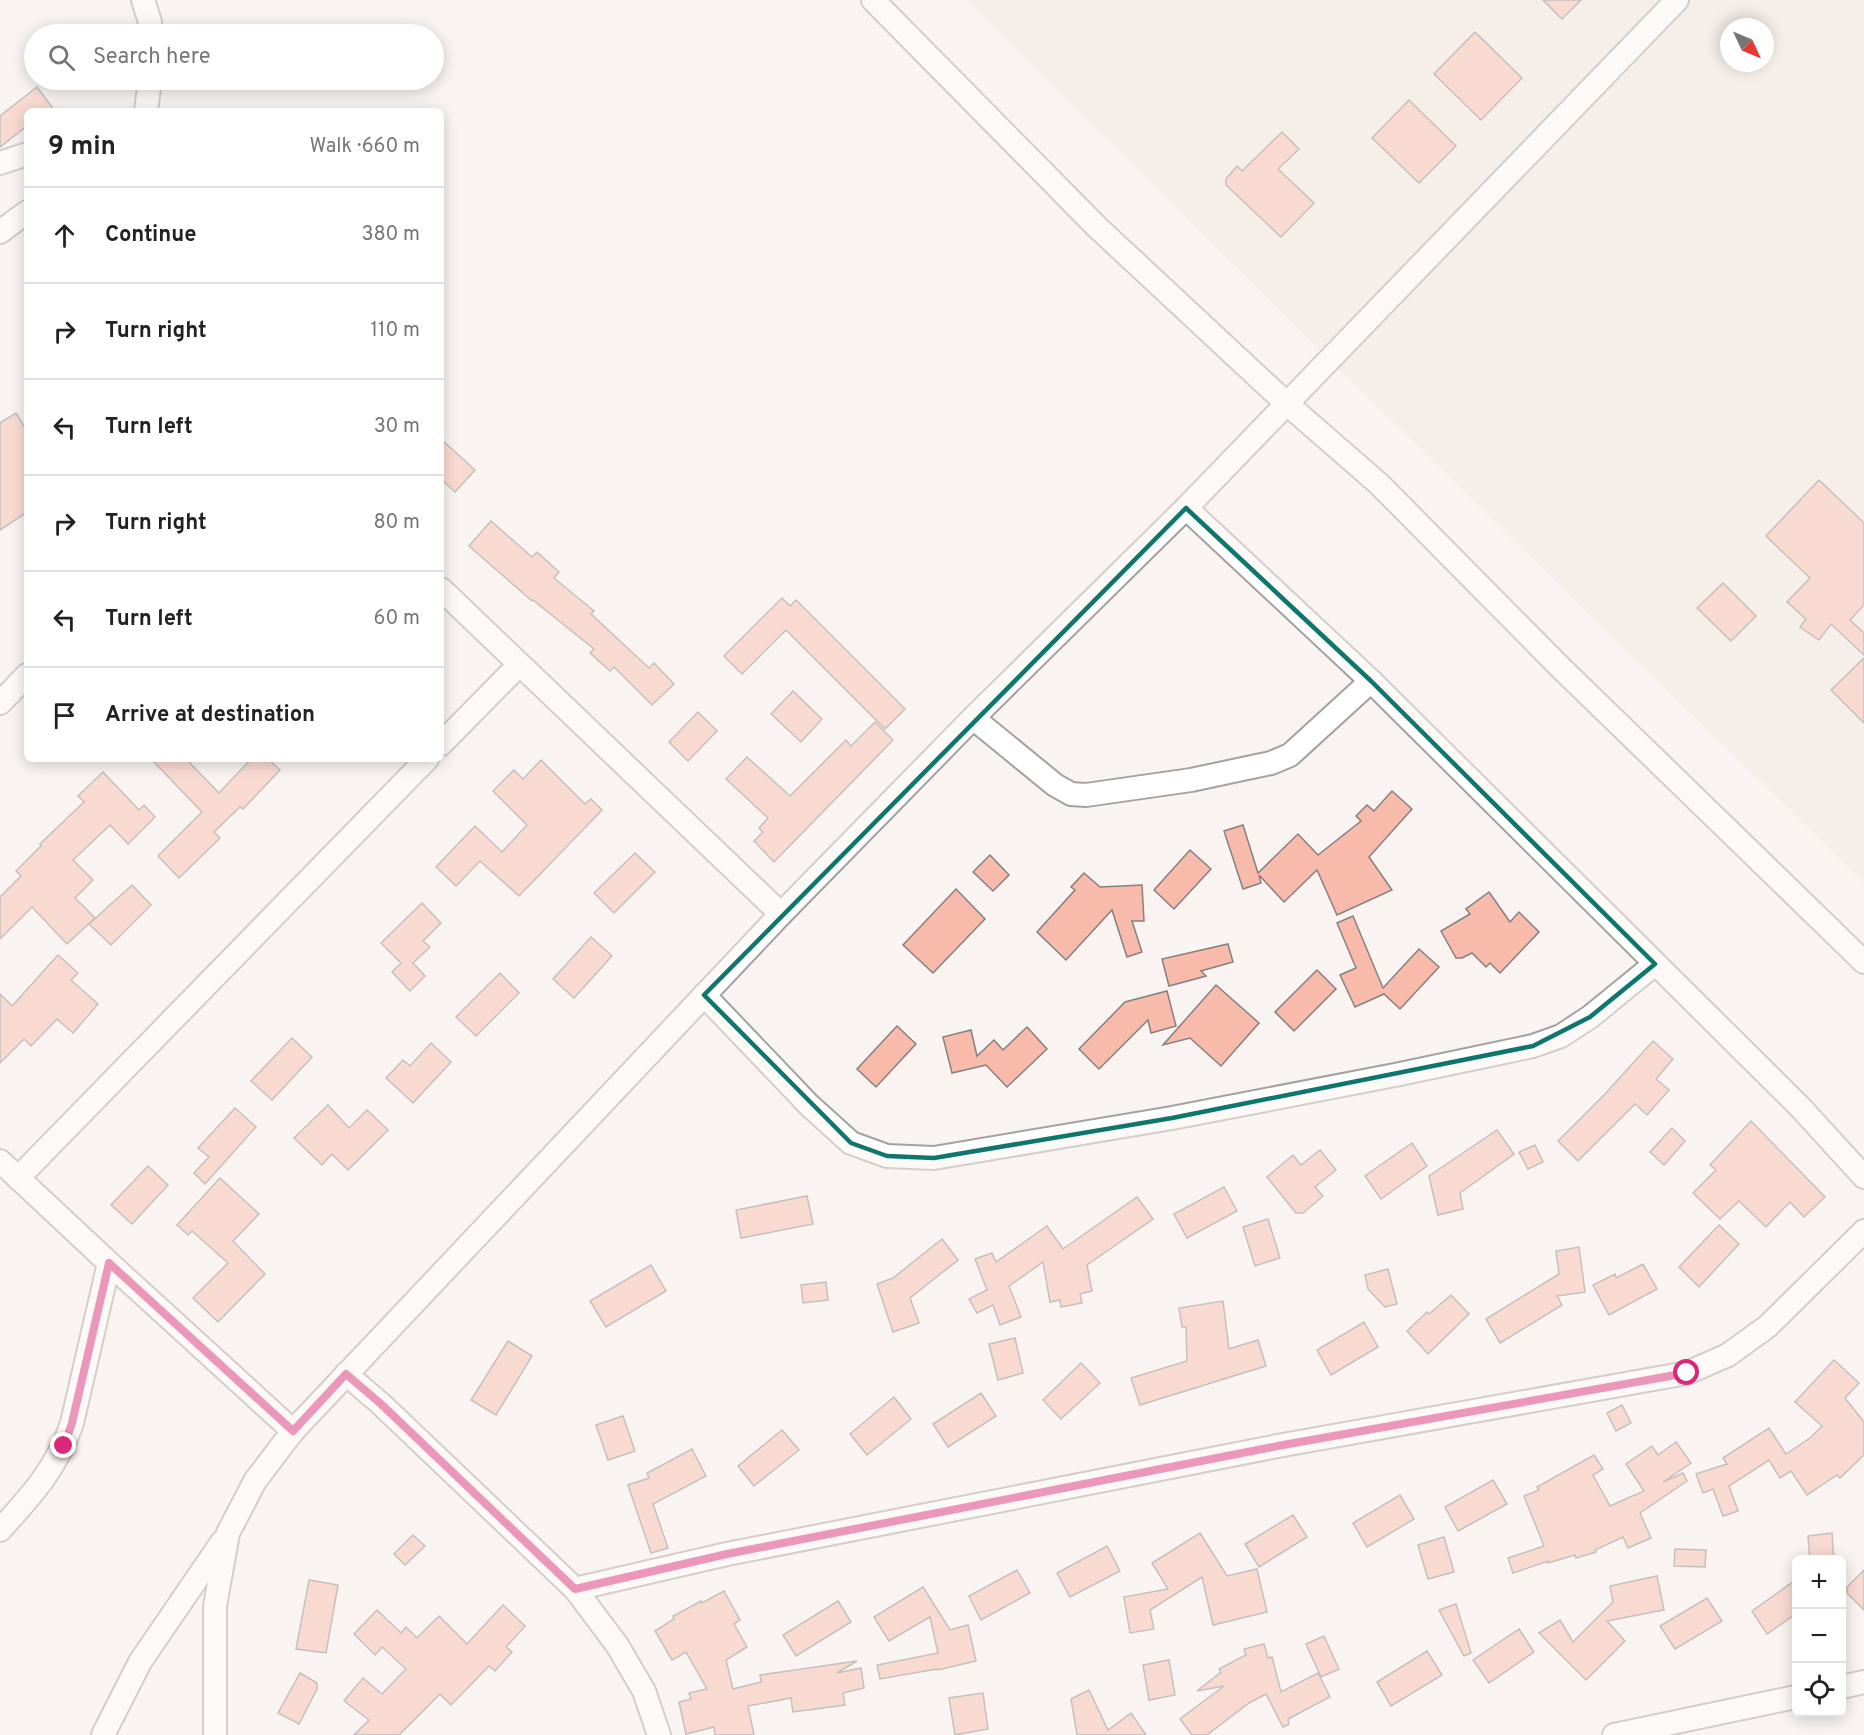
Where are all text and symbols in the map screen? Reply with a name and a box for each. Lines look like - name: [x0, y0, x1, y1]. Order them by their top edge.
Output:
- north arrow: [1720, 18, 1774, 72]
- search box: [24, 24, 444, 90]
- icon: search: [45, 41, 78, 74]
- text: Search here: [93, 44, 211, 71]
- text: 9 min: [48, 131, 116, 164]
- text: Walk · 660 m: [310, 134, 420, 160]
- icon: ahead: [48, 219, 81, 252]
- text: Continue: [105, 222, 196, 249]
- text: 380 m: [361, 222, 420, 248]
- icon: right: [48, 315, 81, 348]
- text: Turn right: [105, 318, 207, 345]
- text: 110 m: [371, 318, 420, 344]
- icon: left: [48, 411, 81, 444]
- text: Turn left: [105, 414, 193, 441]
- text: 30 m: [374, 414, 420, 440]
- icon: right: [48, 507, 81, 540]
- text: Turn right: [105, 510, 207, 537]
- text: 80 m: [374, 510, 420, 536]
- icon: left: [48, 603, 81, 636]
- text: Turn left: [105, 606, 193, 633]
- text: 60 m: [374, 606, 420, 632]
- icon: arrive: [48, 699, 81, 732]
- text: Arrive at destination: [105, 702, 315, 729]
- route start: [1673, 1359, 1699, 1385]
- route end: [50, 1432, 76, 1458]
- map controls: [1792, 1555, 1846, 1717]
- button: +: [1792, 1555, 1846, 1609]
- button: −: [1792, 1609, 1846, 1663]
- button: locate: [1792, 1663, 1846, 1717]

